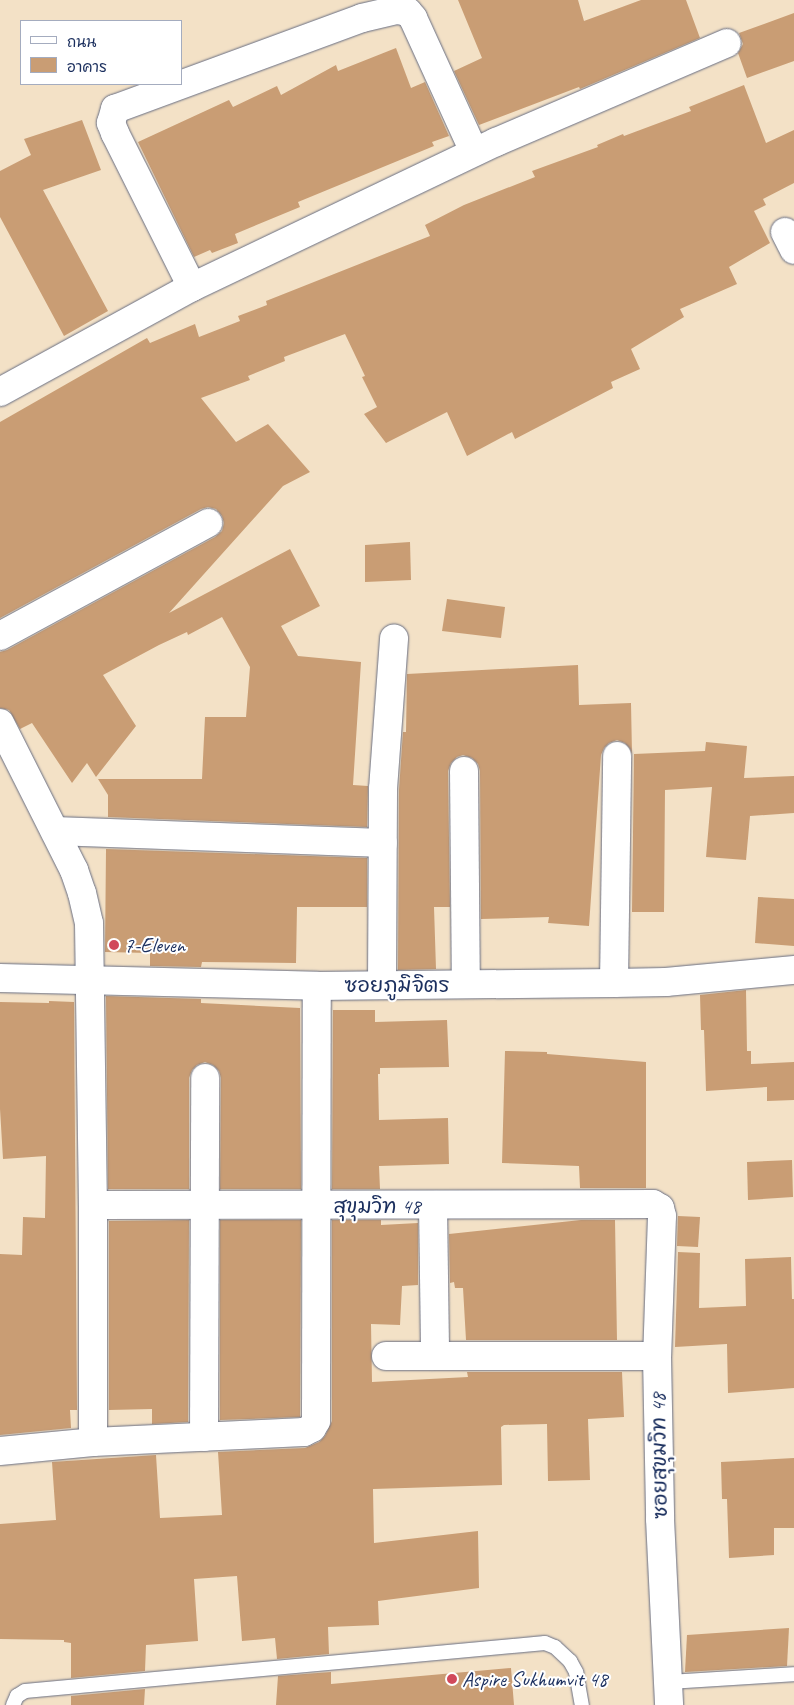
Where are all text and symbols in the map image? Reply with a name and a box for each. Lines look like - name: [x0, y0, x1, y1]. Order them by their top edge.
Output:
- legend: [20, 20, 182, 85]
- text: ถนน: [67, 33, 96, 52]
- text: อาคาร: [67, 58, 107, 77]
- place label: 7-Eleven: [124, 932, 185, 958]
- marker: 7-Eleven: [108, 939, 120, 951]
- street label: ซอยภูมิจิตร: [344, 972, 450, 998]
- street label: สุขุมวิท 48: [333, 1193, 421, 1219]
- street label: ซอยสุขุมวิท 48: [645, 1393, 673, 1519]
- place label: Aspire Sukhumvit 48: [462, 1666, 607, 1692]
- marker: Aspire Sukhumvit 48: [446, 1673, 458, 1685]

